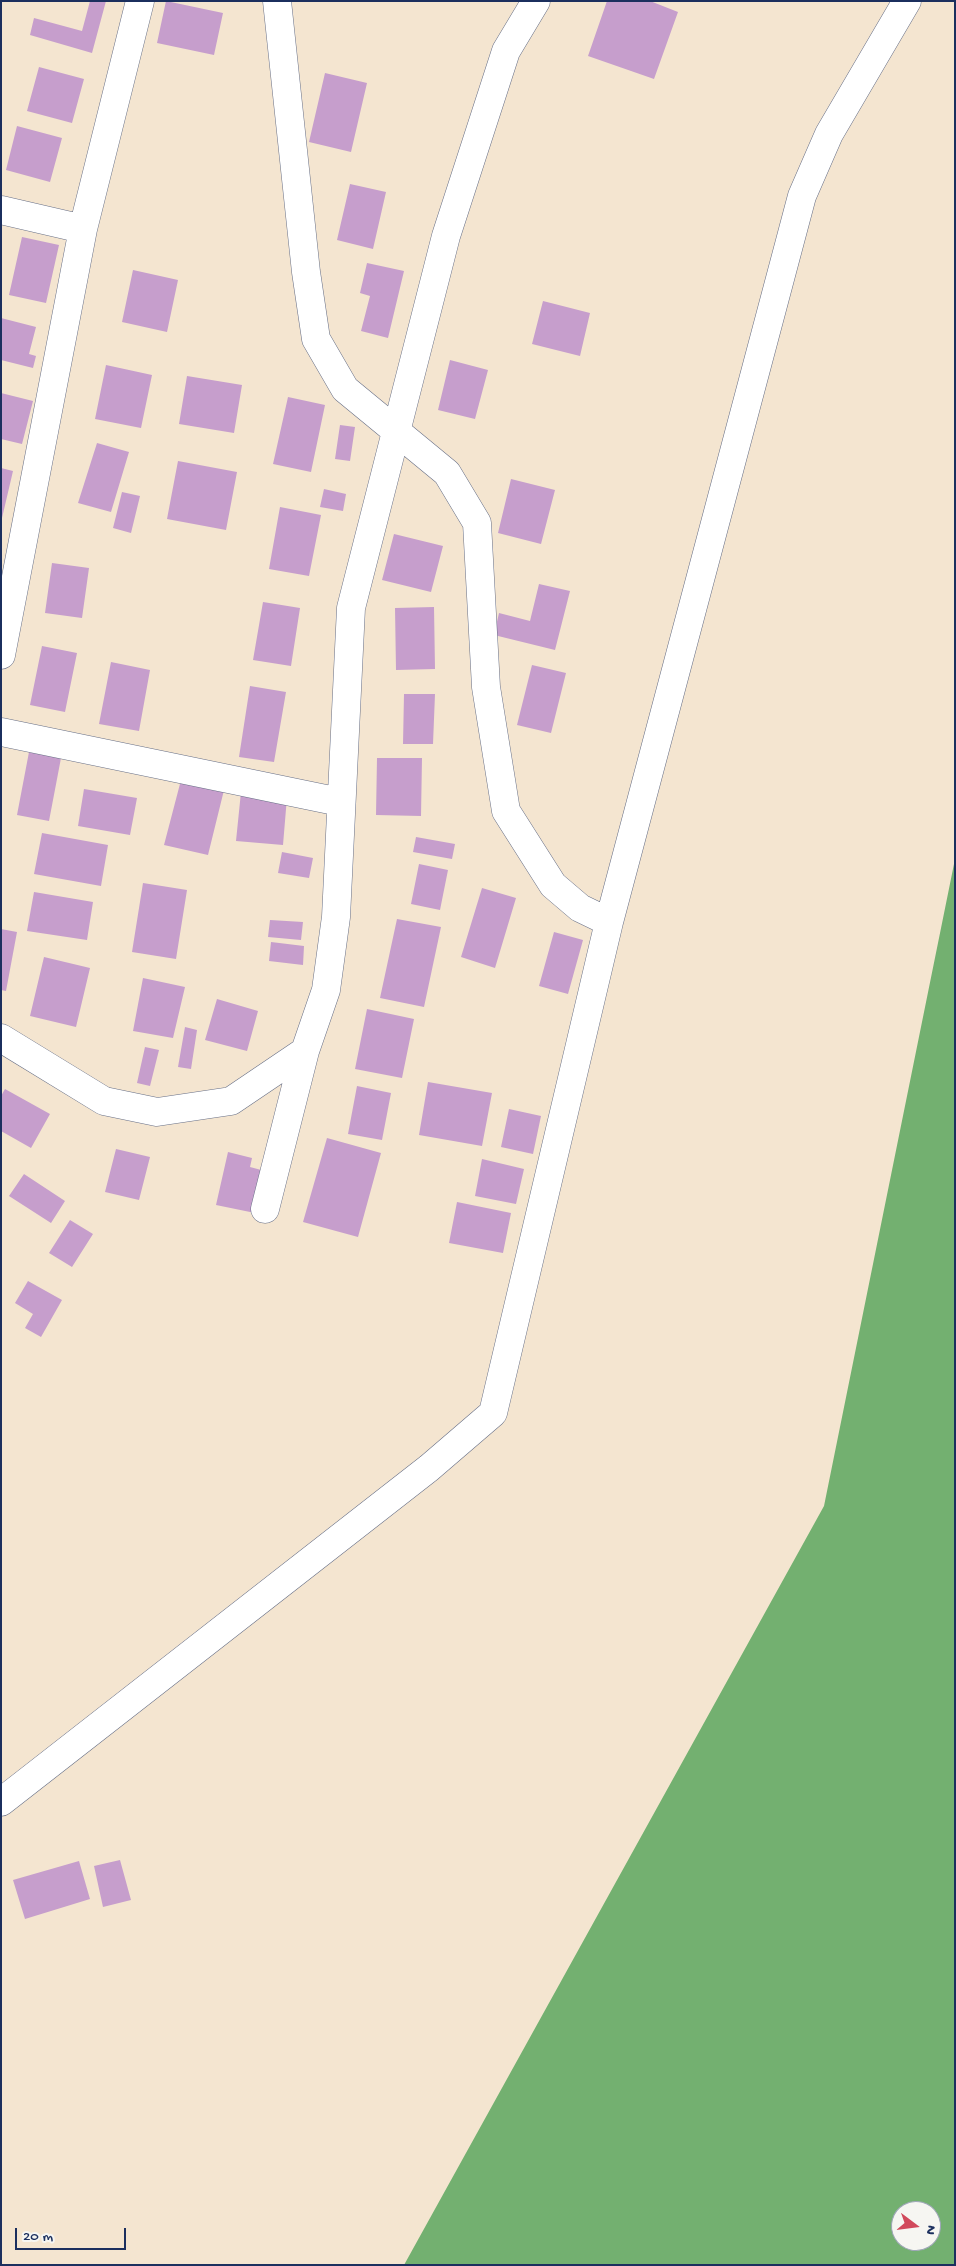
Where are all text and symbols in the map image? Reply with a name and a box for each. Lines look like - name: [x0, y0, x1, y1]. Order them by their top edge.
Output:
- north arrow: [891, 2201, 941, 2251]
- scale bar: [18, 2218, 129, 2250]
- text: N: [921, 2223, 939, 2236]
- text: 20 m: [23, 2228, 53, 2246]

